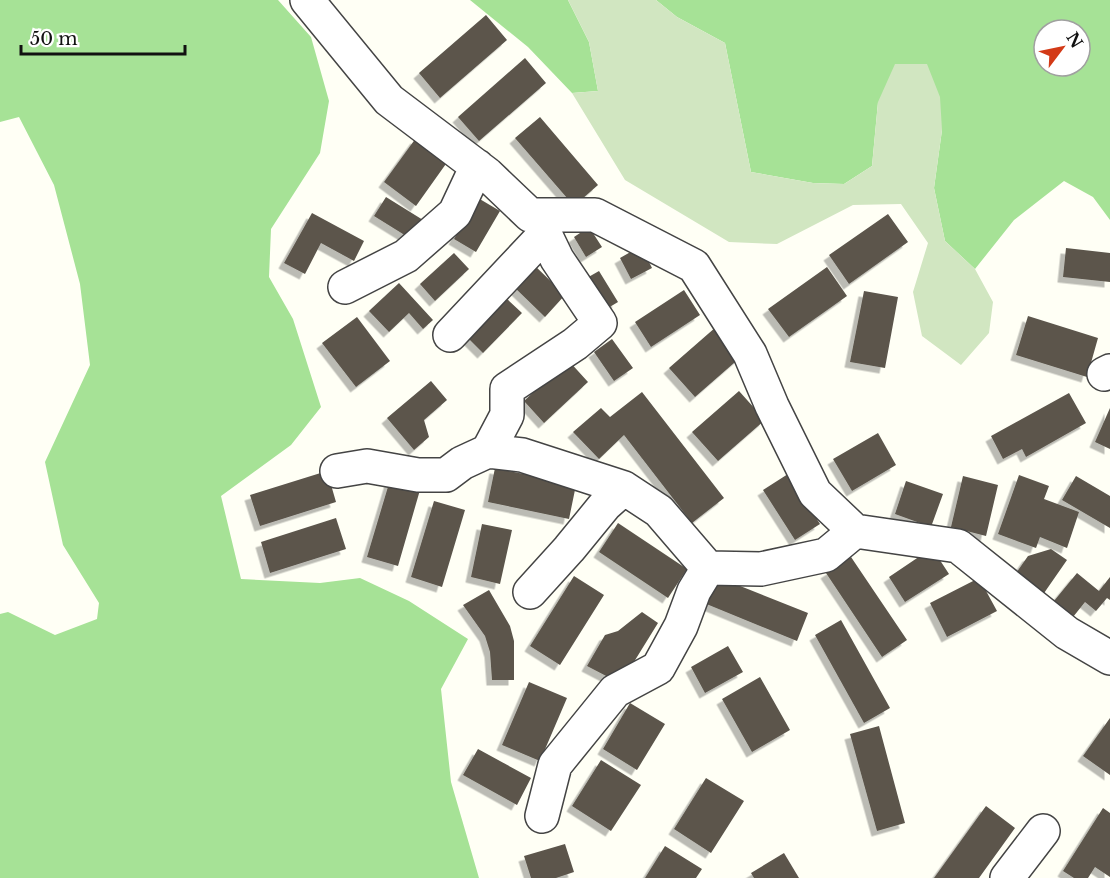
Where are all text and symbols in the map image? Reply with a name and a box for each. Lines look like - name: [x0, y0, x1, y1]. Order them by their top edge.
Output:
- scale bar: [21, 18, 184, 56]
- north arrow: [1032, 18, 1092, 78]
- text: 50 m: [30, 28, 78, 50]
- text: N: [1062, 28, 1087, 52]

